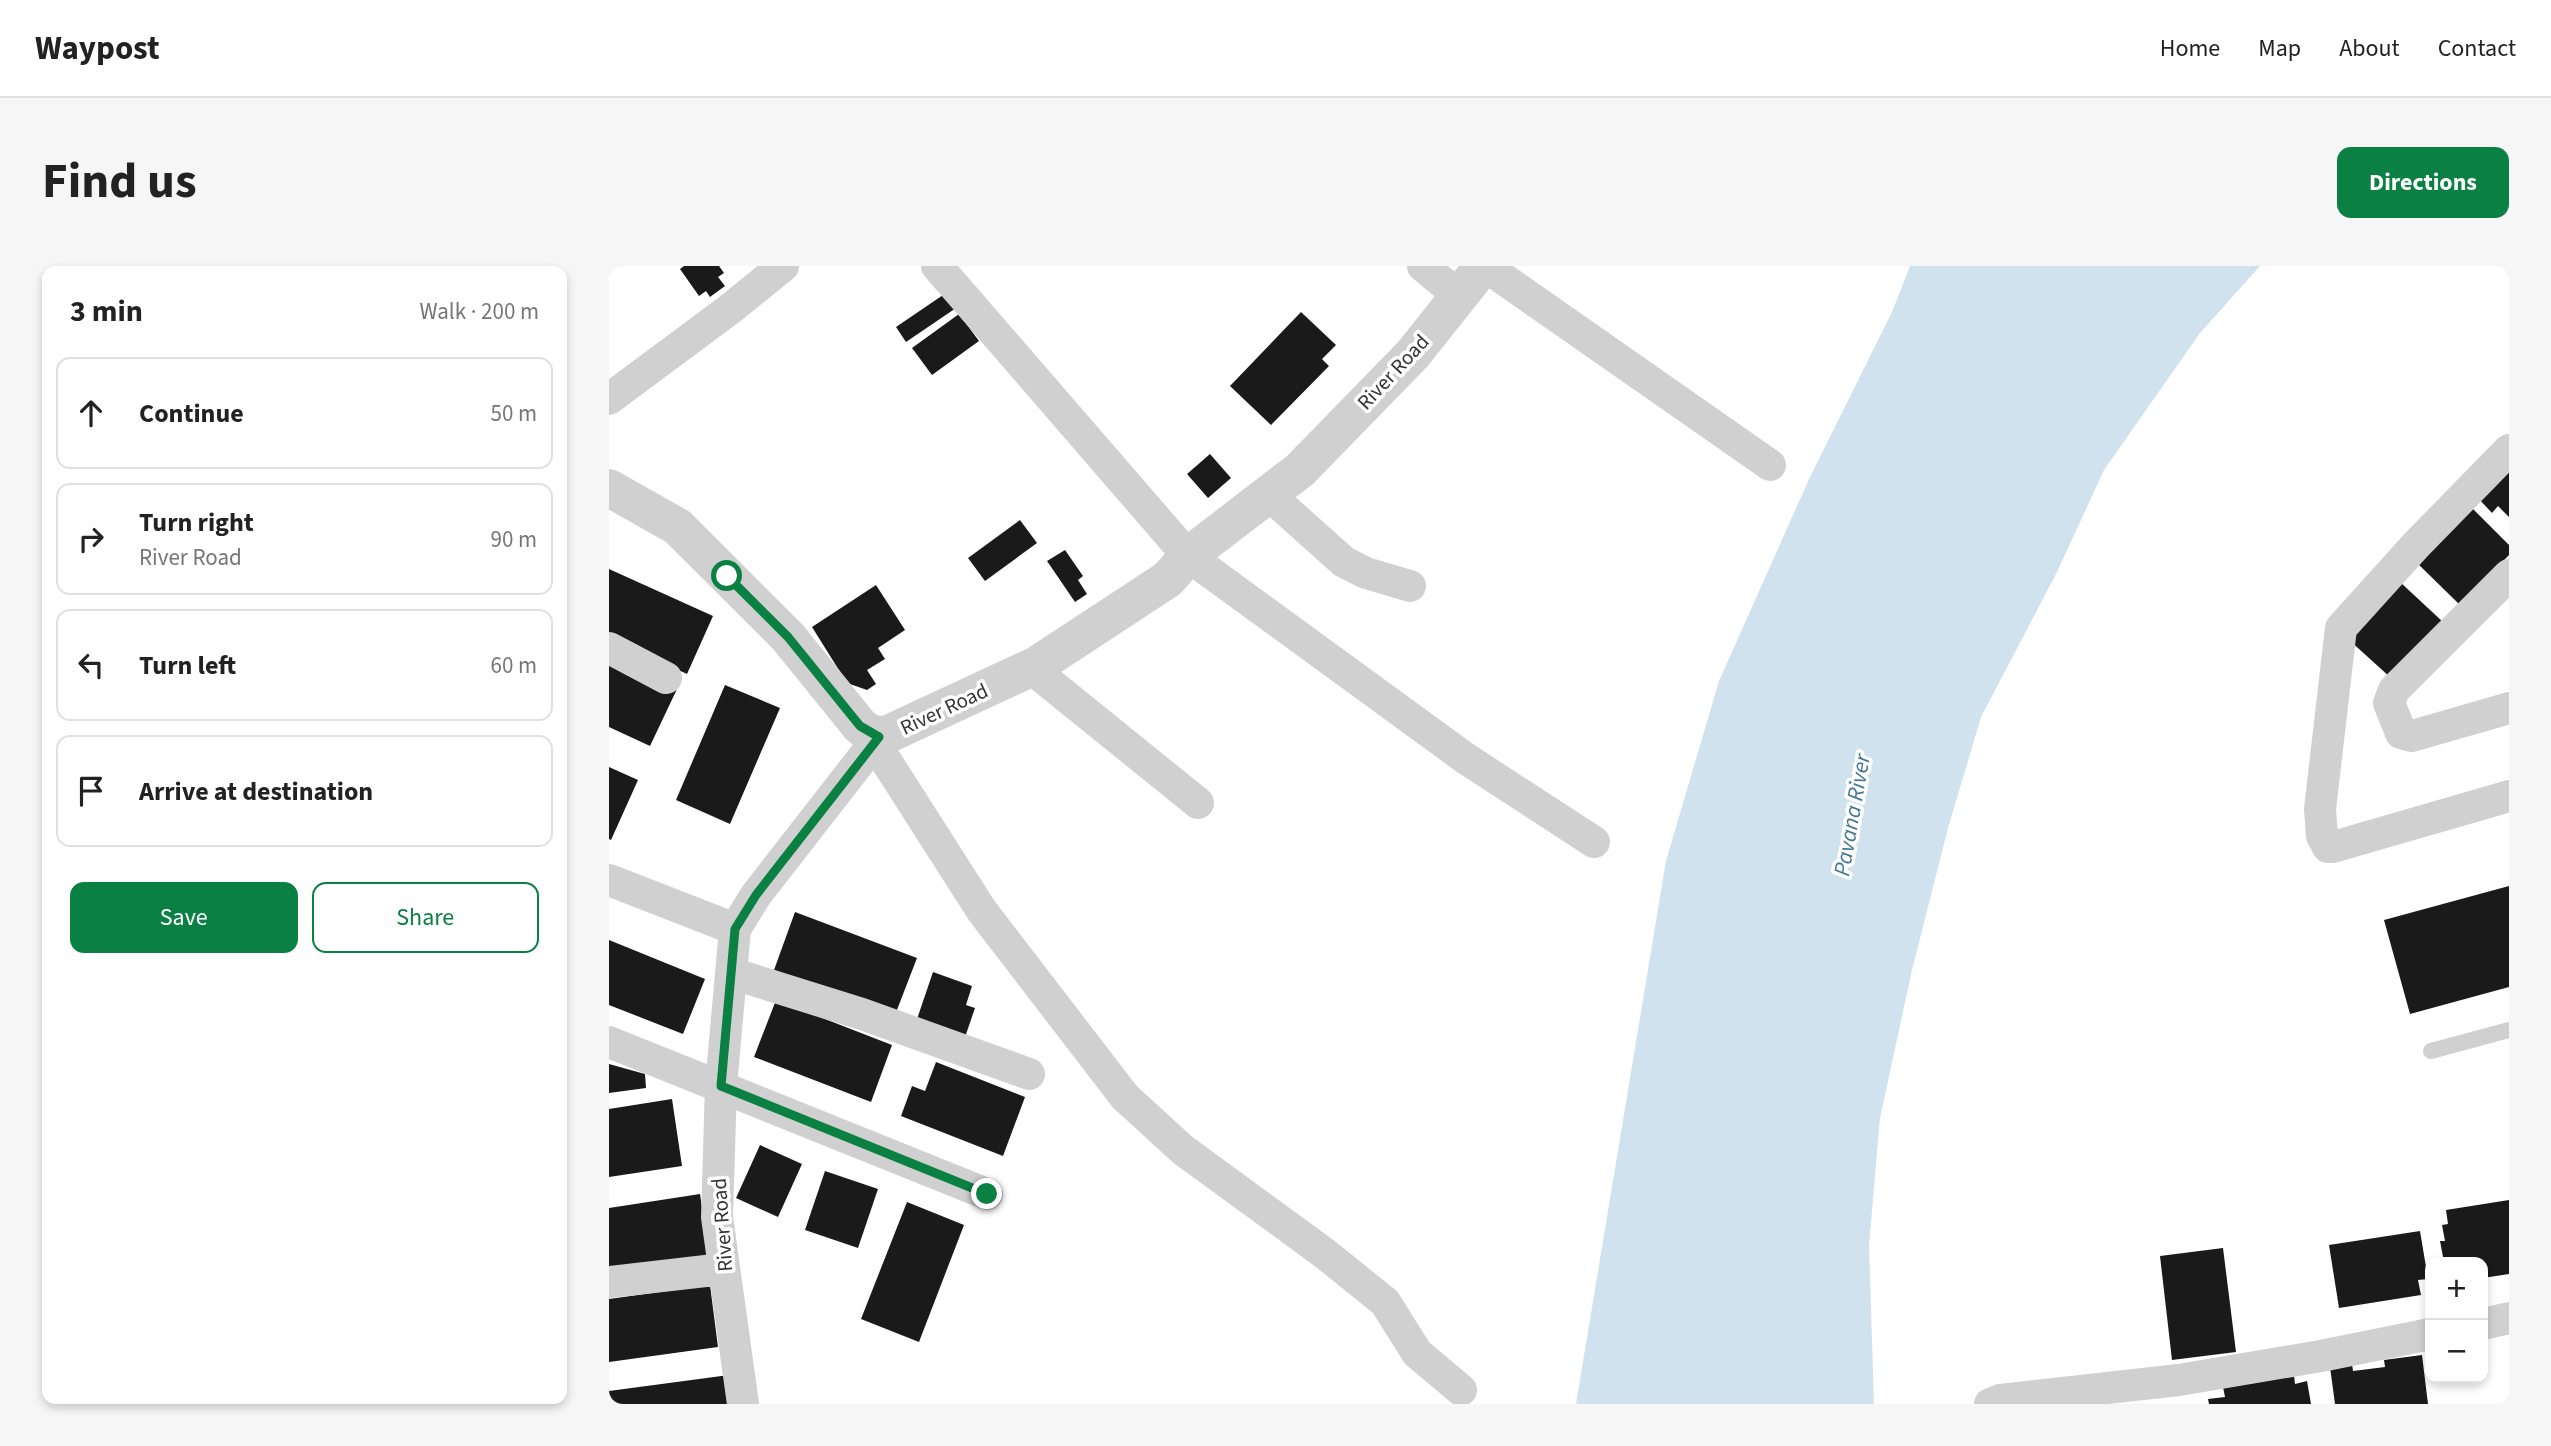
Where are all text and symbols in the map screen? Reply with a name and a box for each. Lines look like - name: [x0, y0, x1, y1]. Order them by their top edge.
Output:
- text: Waypost: [35, 25, 160, 72]
- text: Home: [2160, 31, 2220, 66]
- text: Map: [2258, 31, 2301, 66]
- text: About: [2339, 31, 2400, 66]
- text: Contact: [2438, 31, 2516, 66]
- text: Find us: [42, 147, 197, 217]
- button: Directions: [2337, 147, 2509, 218]
- text: 3 min: [70, 290, 143, 333]
- text: Walk · 200 m: [420, 295, 539, 328]
- street label: River Road: [1350, 327, 1436, 417]
- icon: ahead: [72, 394, 110, 432]
- text: Continue: [139, 395, 244, 432]
- text: 50 m: [490, 397, 537, 430]
- text: Turn right: [139, 504, 254, 541]
- icon: right: [72, 520, 110, 558]
- text: 90 m: [490, 523, 537, 556]
- text: River Road: [139, 541, 242, 574]
- route start: [711, 560, 742, 591]
- icon: left: [72, 646, 110, 684]
- text: Turn left: [139, 647, 236, 684]
- text: 60 m: [490, 649, 537, 682]
- street label: River Road: [895, 676, 993, 742]
- water label: Pavana River: [1825, 750, 1879, 879]
- icon: arrive: [72, 772, 110, 810]
- text: Arrive at destination: [139, 773, 373, 810]
- button: Save: [70, 882, 298, 953]
- button: Share: [312, 882, 539, 953]
- street label: River Road: [704, 1177, 740, 1273]
- route end: [971, 1178, 1002, 1209]
- map controls: [2425, 1257, 2488, 1383]
- button: +: [2425, 1257, 2488, 1320]
- button: −: [2425, 1320, 2488, 1383]

